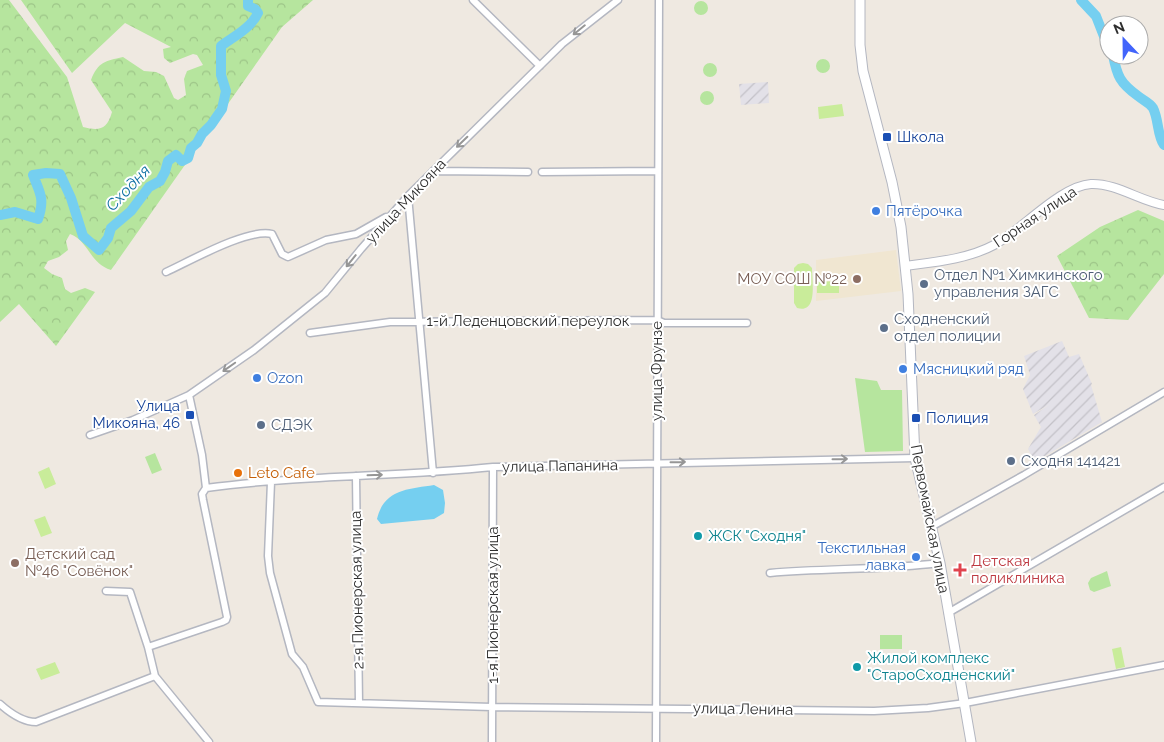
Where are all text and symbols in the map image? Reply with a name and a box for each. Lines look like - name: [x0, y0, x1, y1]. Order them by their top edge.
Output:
- north arrow: [1099, 15, 1149, 65]
- text: N: [1111, 19, 1127, 37]
- one-way arrow: [573, 24, 586, 35]
- place label: Школа: [897, 128, 944, 146]
- marker: Школа: [881, 131, 893, 143]
- one-way arrow: [456, 136, 468, 149]
- street label: улица Микояна: [362, 155, 450, 247]
- water label: Сходня: [102, 161, 154, 215]
- street label: Горная улица: [990, 183, 1080, 251]
- place label: Пятёрочка: [886, 202, 962, 220]
- marker: Пятёрочка: [870, 205, 882, 217]
- one-way arrow: [345, 254, 356, 267]
- place label: Отдел №1 Химкинского управления ЗАГС: [934, 266, 1103, 301]
- place label: МОУ СОШ №22: [737, 270, 847, 288]
- marker: МОУ СОШ №22: [851, 273, 863, 285]
- marker: Отдел №1 Химкинского управления ЗАГС: [918, 278, 930, 290]
- place label: Сходненский отдел полиции: [894, 310, 1001, 345]
- street label: 1-й Леденцовский переулок: [426, 312, 630, 330]
- street label: улица Фрунзе: [648, 321, 666, 421]
- marker: Сходненский отдел полиции: [878, 322, 890, 334]
- place label: Мясницкий ряд: [913, 360, 1024, 378]
- one-way arrow: [222, 362, 236, 372]
- marker: Мясницкий ряд: [897, 363, 909, 375]
- place label: Ozon: [267, 369, 303, 387]
- marker: Ozon: [251, 372, 263, 384]
- place label: Улица Микояна, 46: [92, 397, 180, 432]
- marker: Улица Микояна, 46: [184, 409, 196, 421]
- place label: Полиция: [926, 409, 988, 427]
- marker: Полиция: [910, 412, 922, 424]
- place label: СДЭК: [271, 416, 313, 434]
- marker: СДЭК: [255, 419, 267, 431]
- street label: Первомайская улица: [907, 443, 953, 595]
- place label: Сходня 141421: [1021, 452, 1121, 470]
- one-way arrow: [832, 454, 848, 464]
- marker: Сходня 141421: [1005, 455, 1017, 467]
- street label: улица Папанина: [502, 456, 618, 476]
- one-way arrow: [669, 457, 685, 467]
- place label: Leto Cafe: [248, 464, 315, 482]
- marker: Leto Cafe: [232, 467, 244, 479]
- one-way arrow: [367, 471, 383, 480]
- street label: 2-я Пионерская улица: [347, 510, 367, 670]
- street label: 1-я Пионерская улица: [484, 526, 502, 684]
- place label: ЖСК "Сходня": [708, 527, 806, 545]
- marker: ЖСК "Сходня": [692, 530, 704, 542]
- place label: Текстильная лавка: [817, 539, 906, 574]
- place label: Детский сад №46 "Совёнок": [25, 545, 133, 580]
- marker: Текстильная лавка: [910, 551, 922, 563]
- place label: Детская поликлиника: [971, 552, 1065, 587]
- marker: Детский сад №46 "Совёнок": [9, 557, 21, 569]
- marker: Детская поликлиника: [953, 563, 967, 577]
- place label: Жилой комплекс "СтароСходненский": [867, 649, 1015, 684]
- marker: Жилой комплекс "СтароСходненский": [851, 661, 863, 673]
- street label: улица Ленина: [693, 699, 793, 719]

